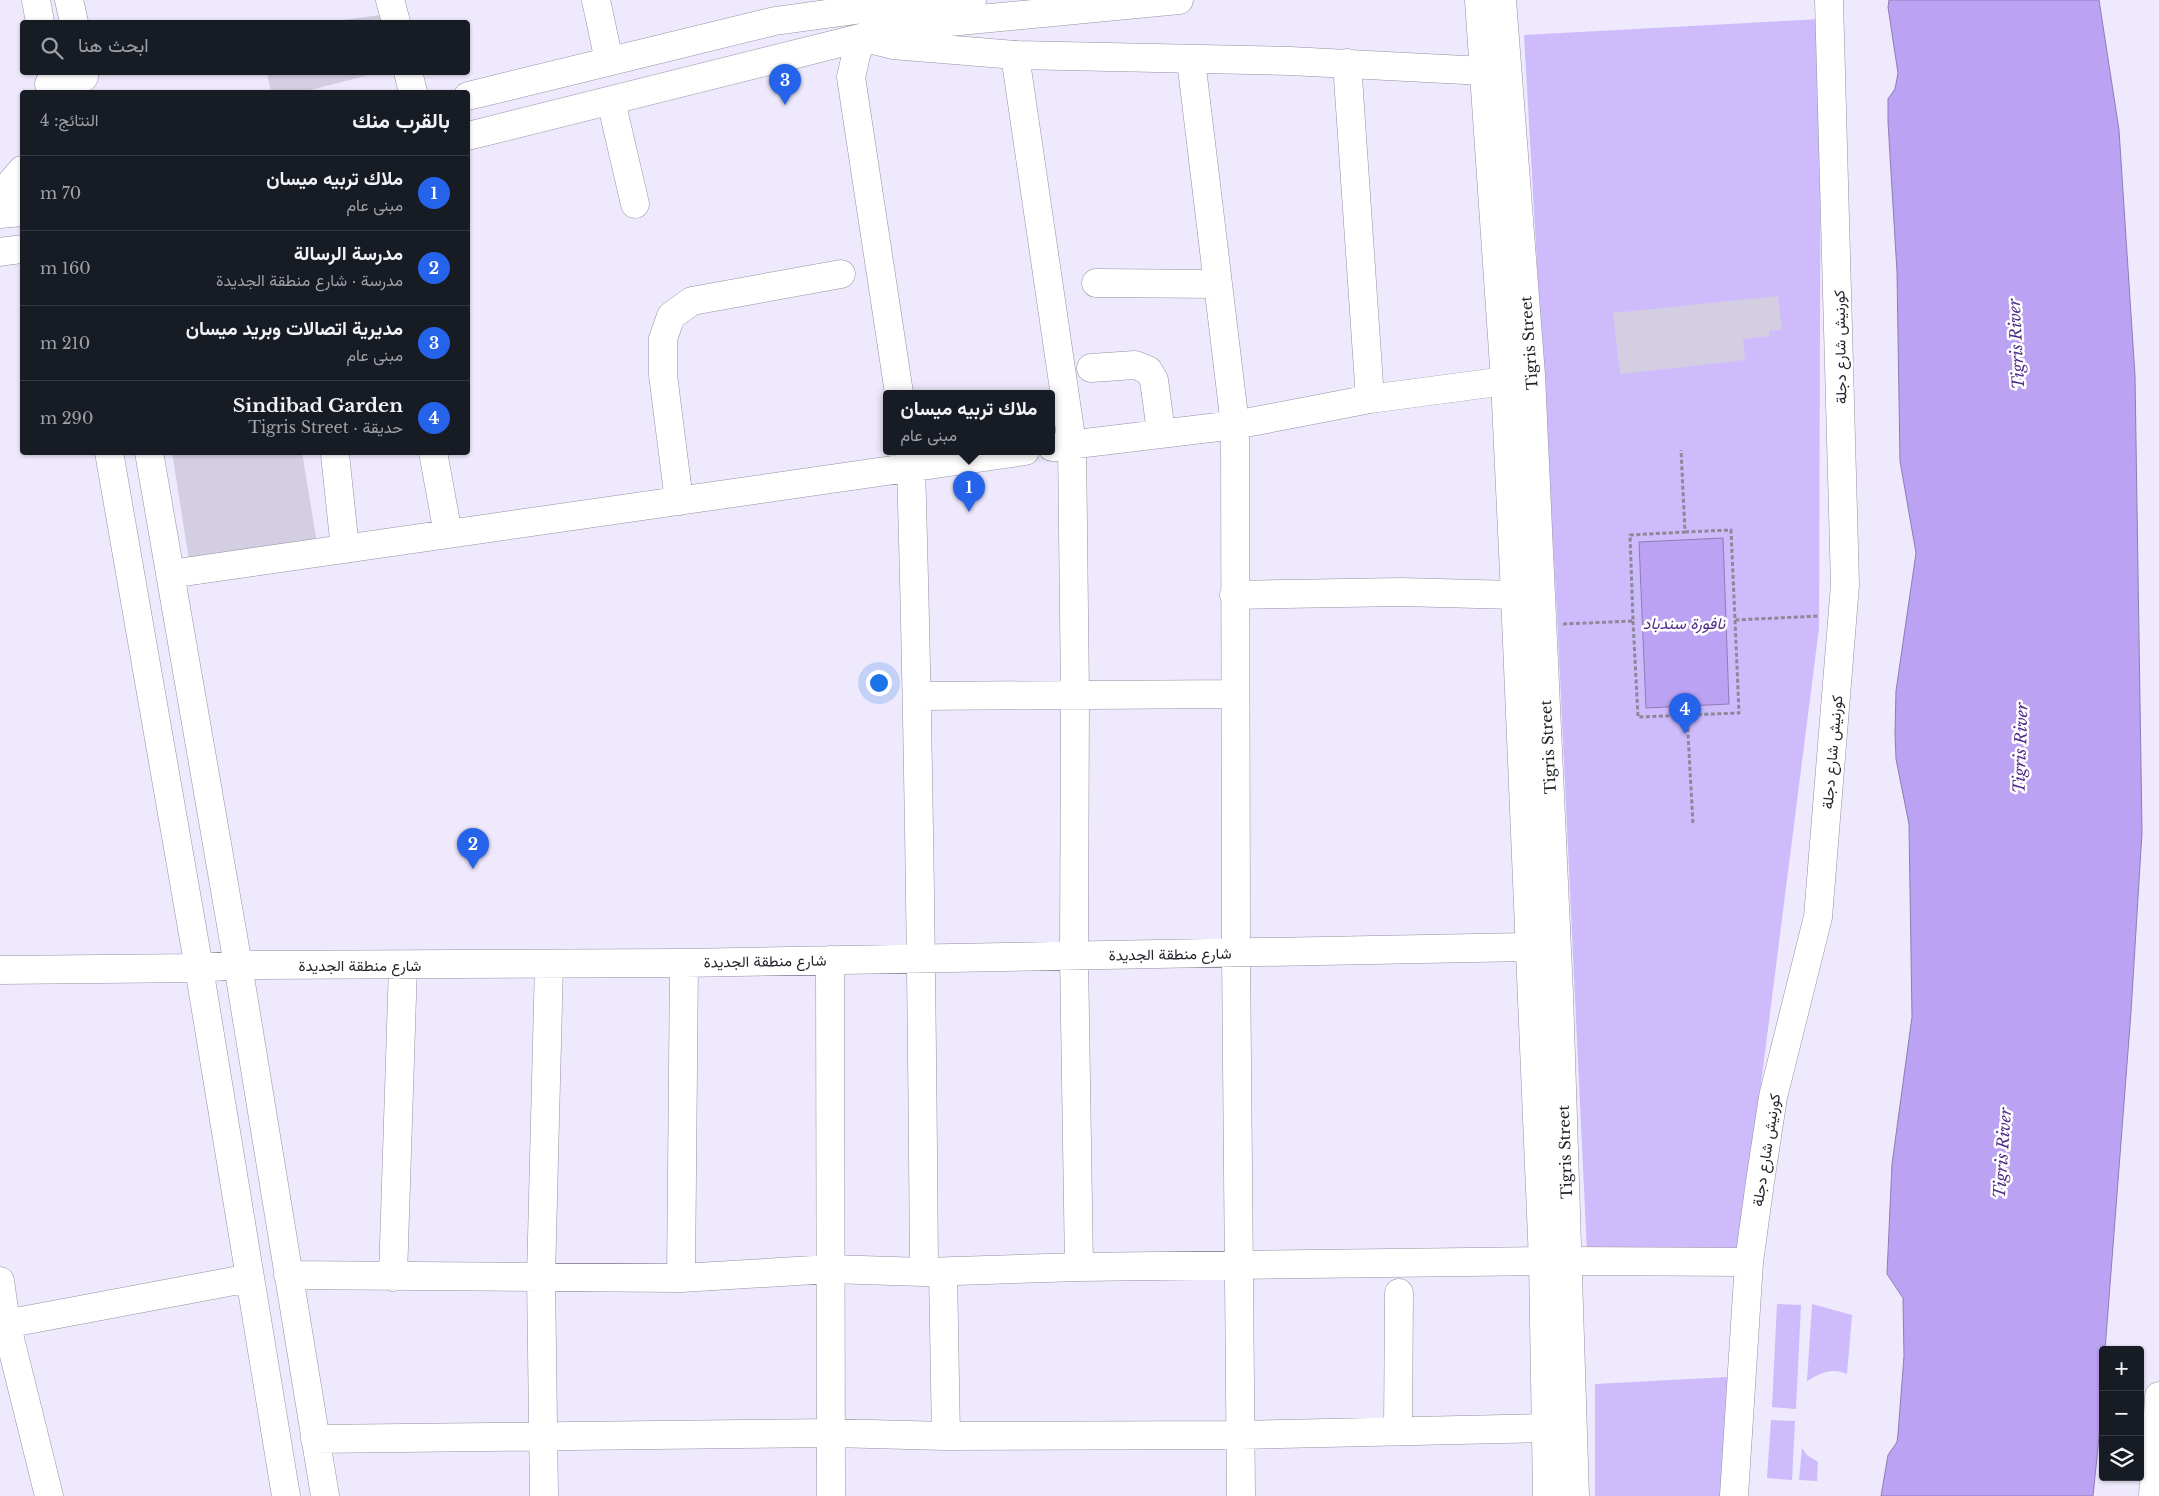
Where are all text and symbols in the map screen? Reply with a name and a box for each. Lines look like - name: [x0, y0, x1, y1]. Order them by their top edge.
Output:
- search box: [20, 20, 470, 75]
- icon: search: [38, 34, 66, 62]
- text: ابحث هنا: [78, 34, 149, 57]
- pin: 3: [769, 64, 801, 105]
- text: بالقرب منك: [352, 108, 450, 134]
- text: النتائج: 4: [40, 110, 98, 130]
- text: ملاك تربيه ميسان: [266, 167, 403, 190]
- text: 70 m: [40, 183, 81, 203]
- text: 1: [431, 183, 438, 203]
- text: مبنى عام: [347, 195, 403, 215]
- text: مدرسة الرسالة: [294, 242, 403, 265]
- text: 160 m: [40, 258, 91, 278]
- text: 2: [429, 258, 439, 278]
- text: مدرسة · شارع منطقة الجديدة: [216, 270, 403, 290]
- street label: كورنيش شارع دجلة: [1829, 289, 1852, 404]
- street label: Tigris Street: [1516, 295, 1542, 391]
- water label: Tigris River: [2004, 298, 2028, 390]
- text: مديرية اتصالات وبريد ميسان: [186, 317, 403, 340]
- text: 210 m: [40, 333, 90, 353]
- text: 3: [429, 333, 439, 353]
- text: مبنى عام: [347, 345, 403, 365]
- popup: [883, 390, 1055, 455]
- text: Sindibad Garden: [233, 394, 403, 417]
- text: ملاك تربيه ميسان: [901, 397, 1037, 420]
- text: 290 m: [40, 408, 93, 428]
- text: 4: [429, 408, 439, 428]
- text: حديقة · Tigris Street: [248, 417, 403, 437]
- text: مبنى عام: [901, 425, 957, 445]
- pin: 1: [953, 471, 985, 512]
- water label: نافورة سندباد: [1643, 613, 1727, 634]
- your location: [866, 670, 892, 696]
- pin: 4: [1669, 693, 1701, 734]
- street label: كورنيش شارع دجلة: [1818, 694, 1848, 810]
- street label: Tigris Street: [1536, 699, 1560, 795]
- water label: Tigris River: [2008, 702, 2032, 794]
- pin: 2: [457, 828, 489, 869]
- street label: شارع منطقة الجديدة: [1108, 943, 1232, 967]
- street label: شارع منطقة الجديدة: [703, 950, 827, 974]
- street label: شارع منطقة الجديدة: [299, 956, 422, 977]
- street label: كورنيش شارع دجلة: [1748, 1092, 1786, 1208]
- street label: Tigris Street: [1554, 1104, 1576, 1199]
- water label: Tigris River: [1989, 1106, 2015, 1199]
- map controls: [2099, 1346, 2144, 1481]
- button: +: [2099, 1346, 2144, 1391]
- button: −: [2099, 1391, 2144, 1436]
- button: layers: [2099, 1436, 2144, 1481]

